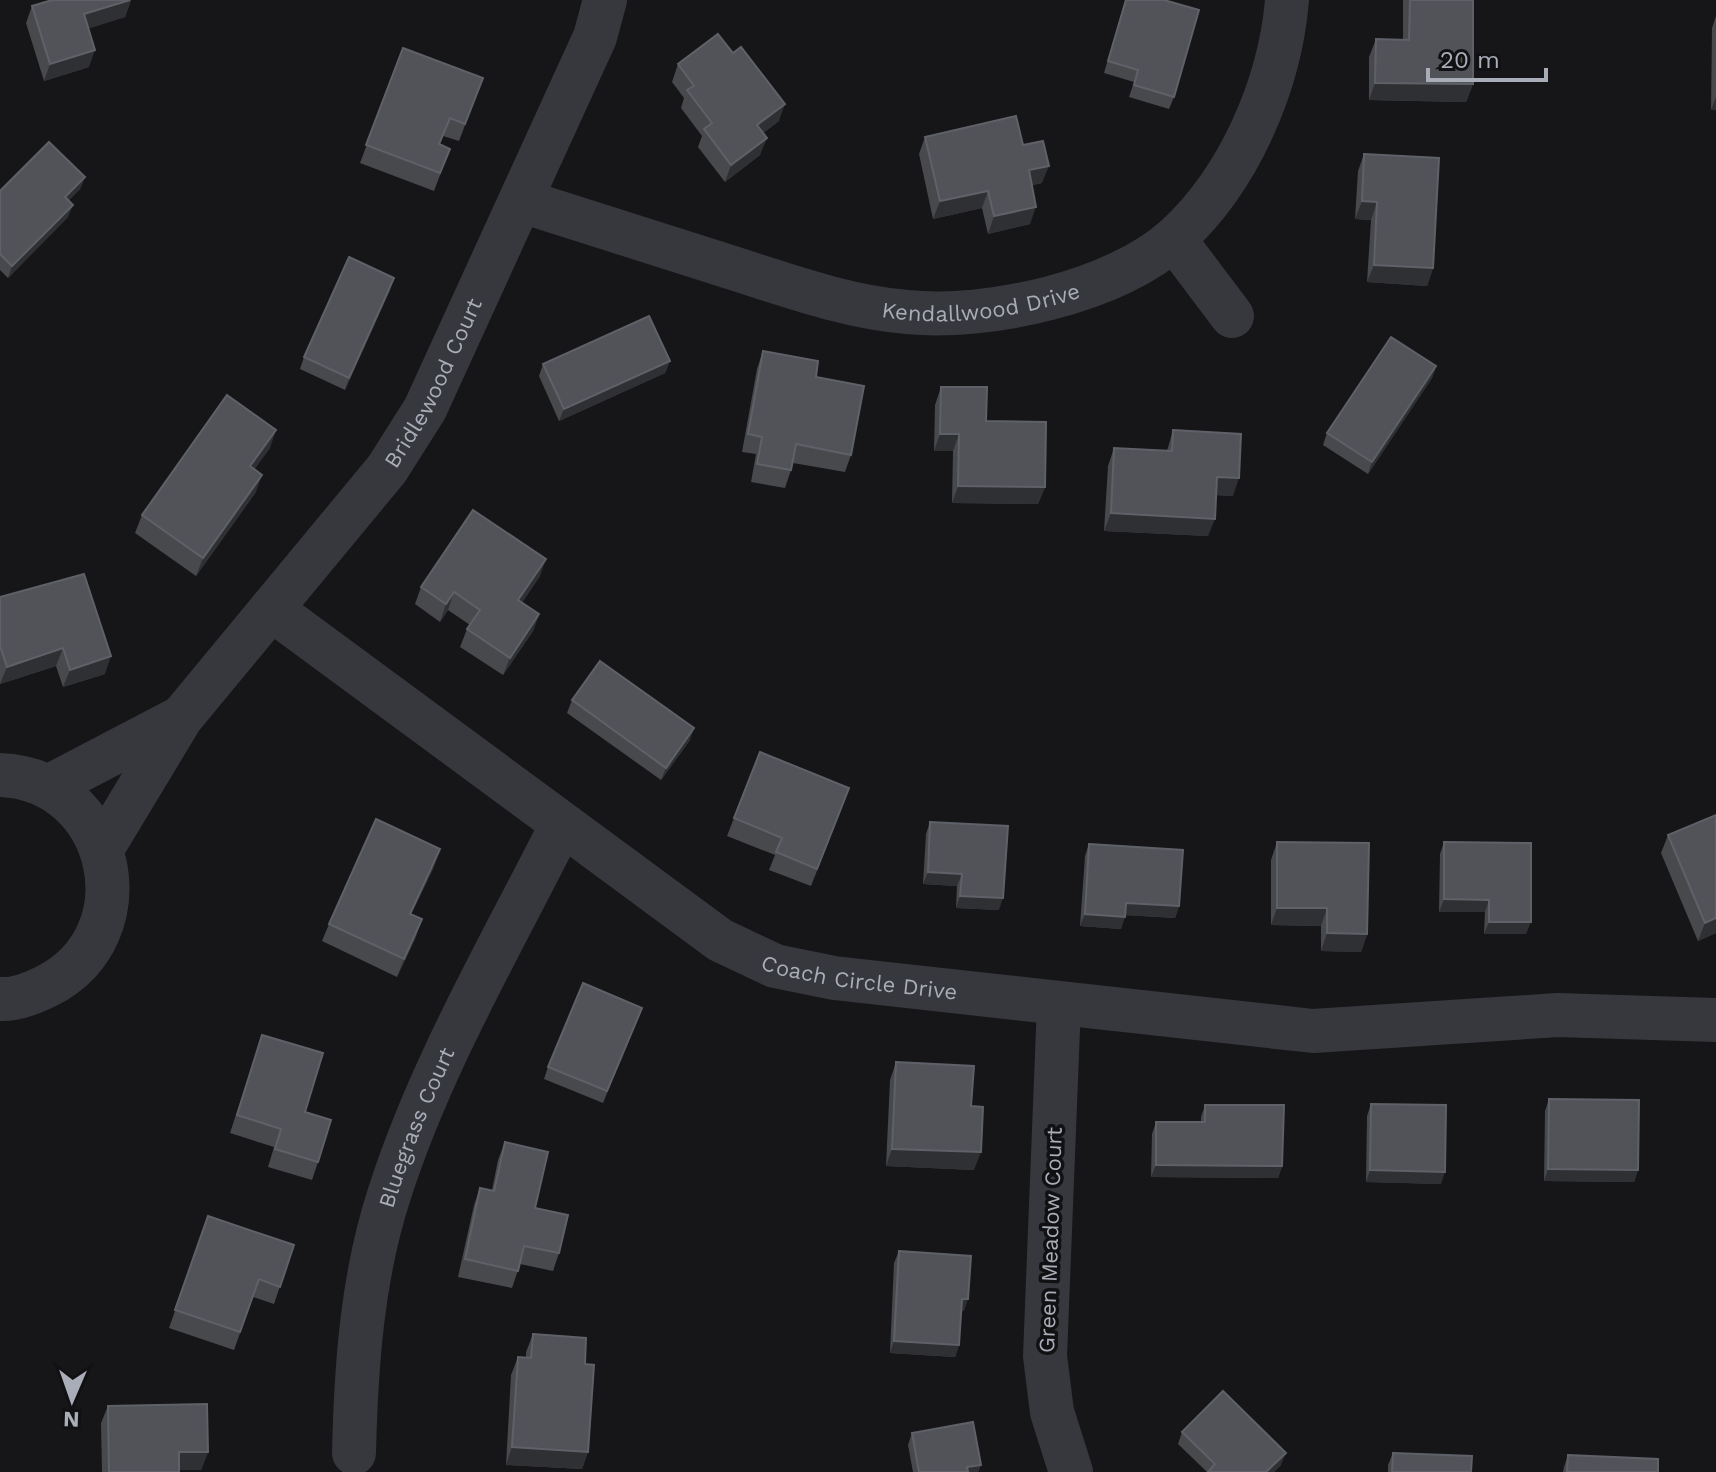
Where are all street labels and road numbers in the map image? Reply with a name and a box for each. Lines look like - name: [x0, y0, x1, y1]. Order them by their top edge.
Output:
- street label: Kendallwood Drive: [880, 278, 1083, 326]
- street label: Bridlewood Court: [379, 294, 487, 472]
- street label: Coach Circle Drive: [757, 949, 959, 1005]
- street label: Bluegrass Court: [374, 1043, 460, 1211]
- street label: Green Meadow Court: [1034, 1127, 1067, 1354]

